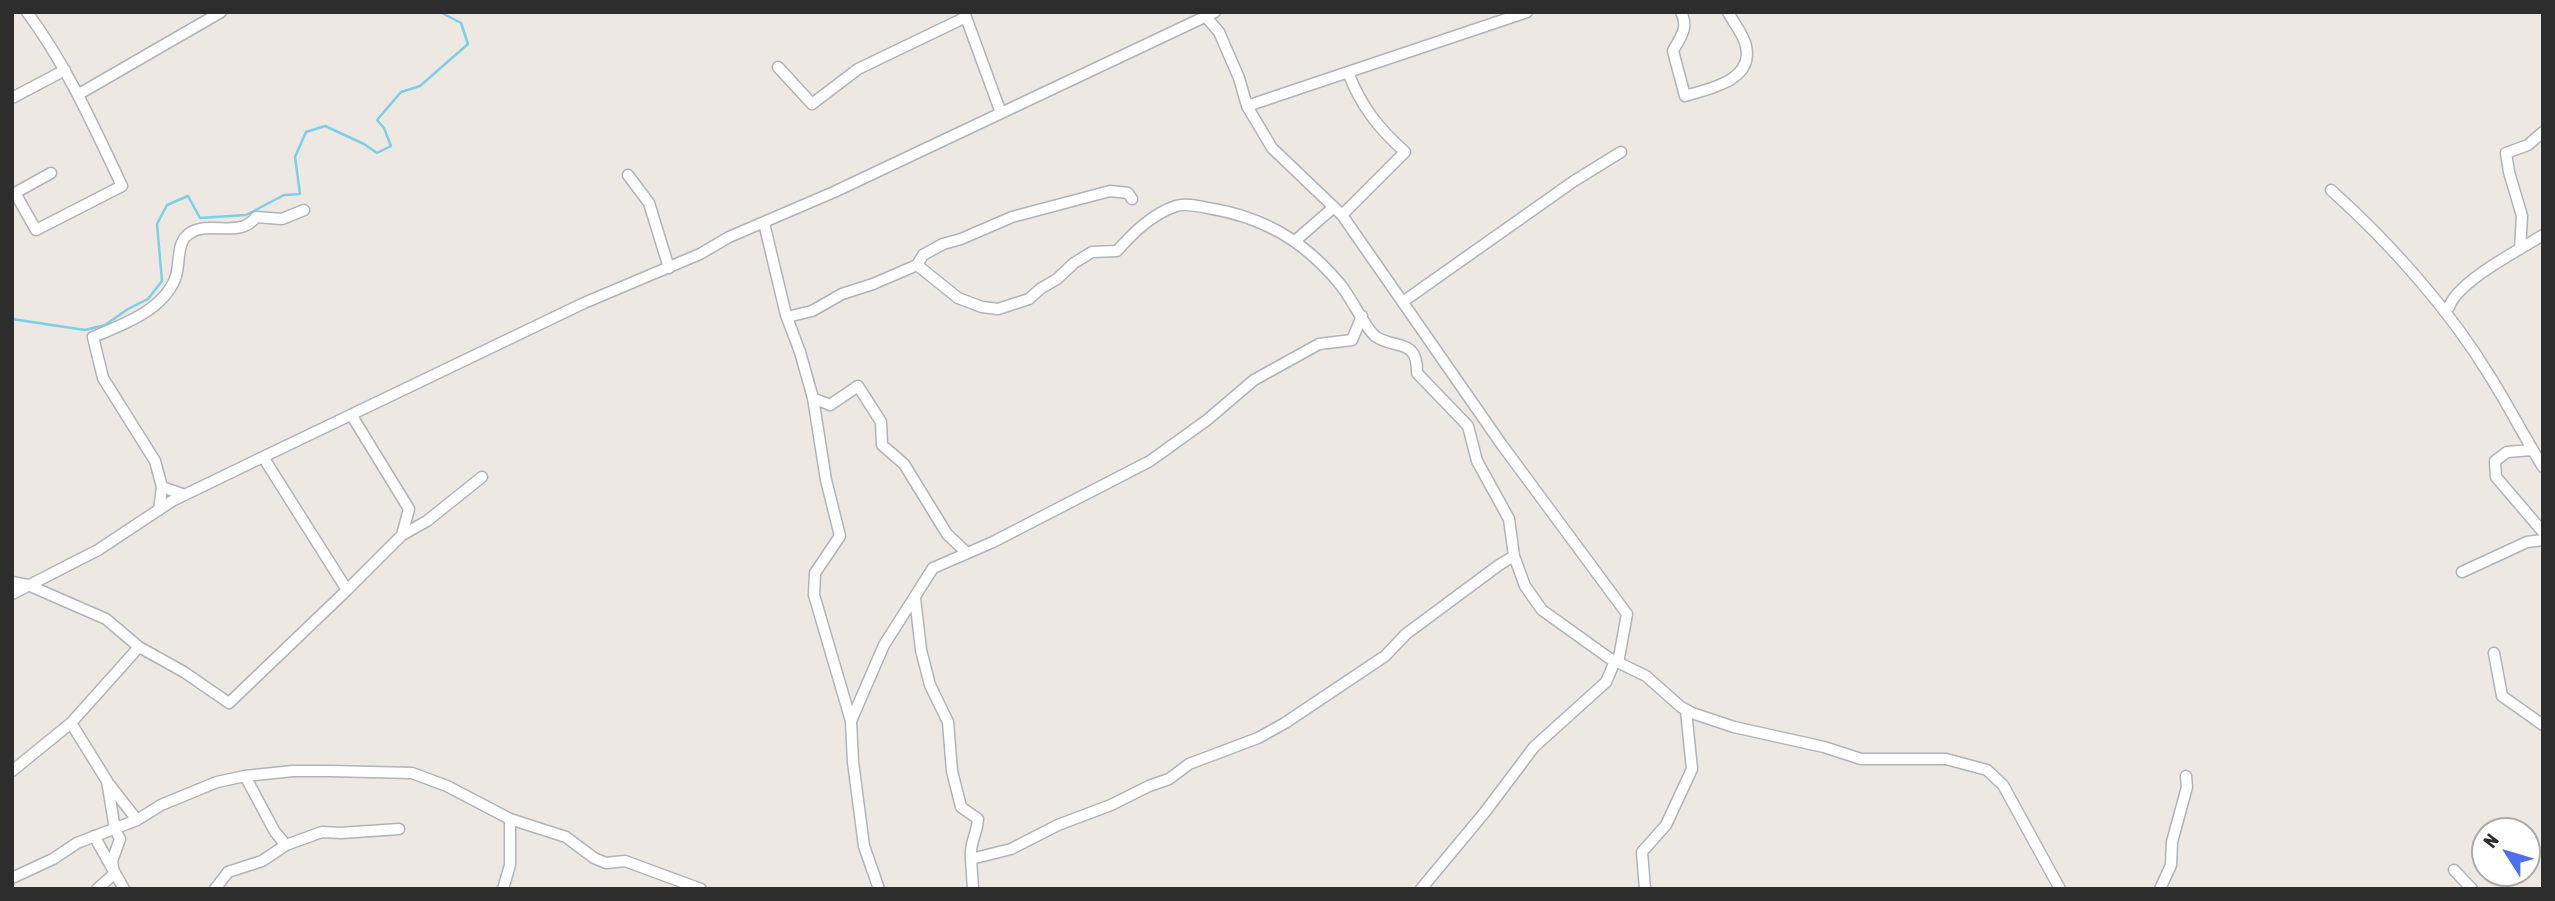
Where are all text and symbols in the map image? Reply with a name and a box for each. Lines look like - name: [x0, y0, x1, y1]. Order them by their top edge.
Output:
- north arrow: [2471, 817, 2541, 887]
- text: N: [2479, 829, 2503, 852]

